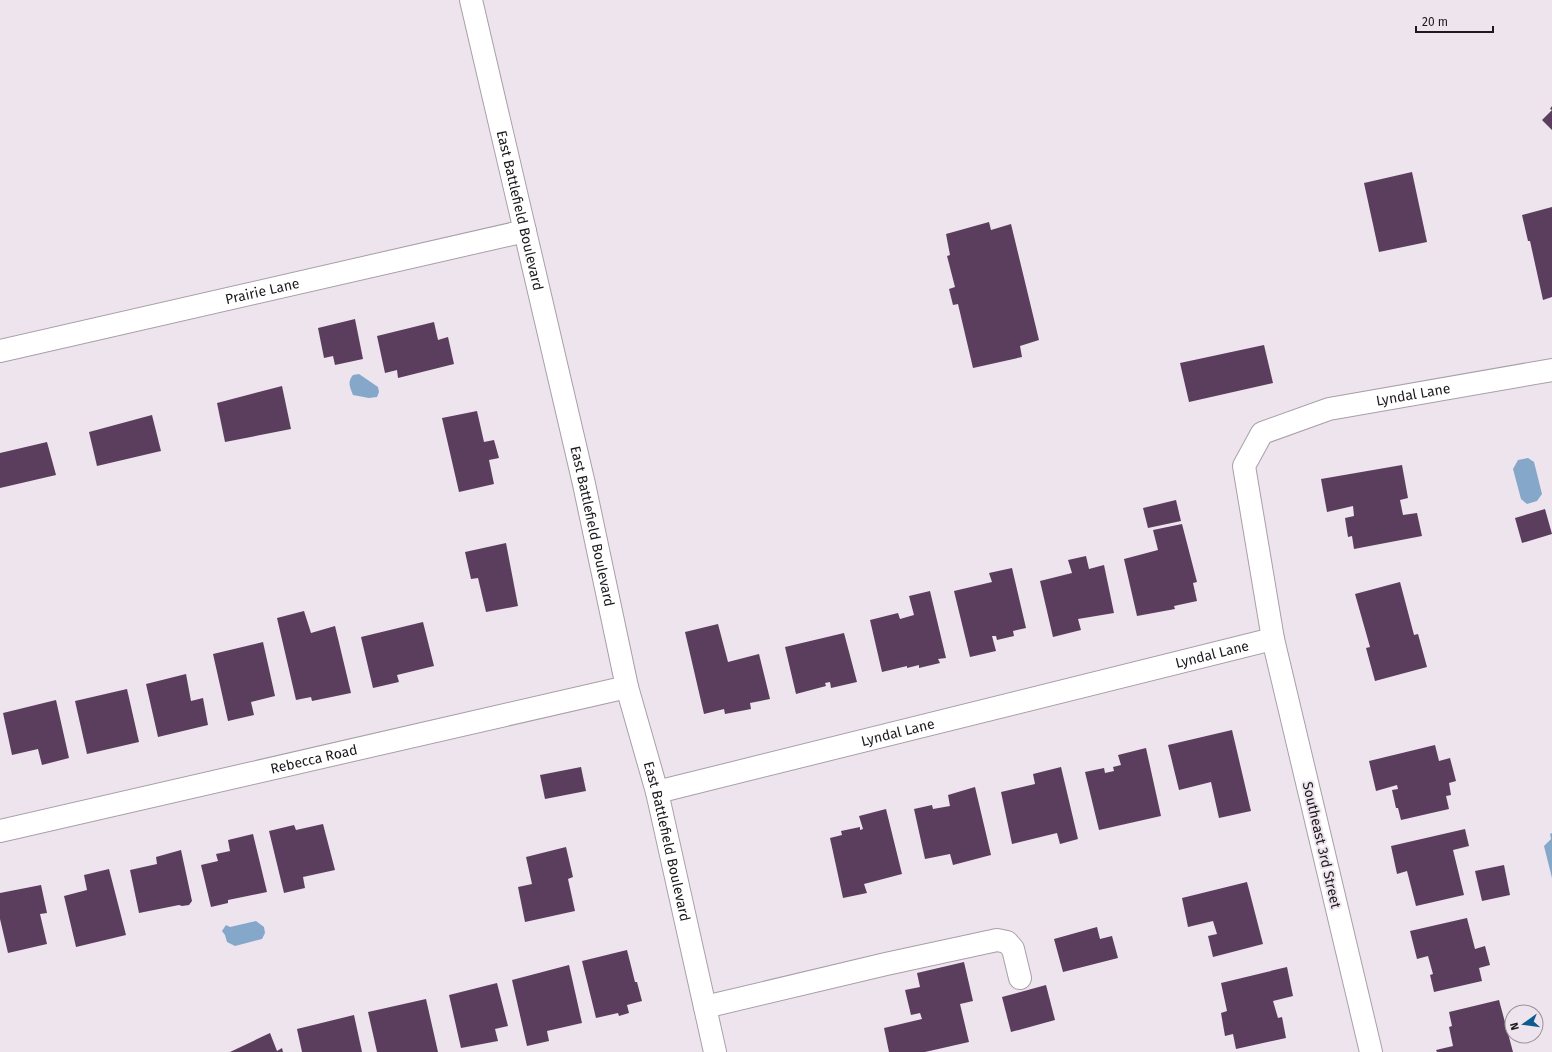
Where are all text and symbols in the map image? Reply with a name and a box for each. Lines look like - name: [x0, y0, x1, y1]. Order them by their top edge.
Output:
- scale bar: [1416, 8, 1493, 34]
- text: 20 m: [1422, 15, 1448, 29]
- street label: East Battlefield Boulevard: [493, 129, 547, 292]
- street label: Prairie Lane: [224, 275, 301, 308]
- street label: Lyndal Lane: [1375, 380, 1452, 410]
- street label: East Battlefield Boulevard: [566, 444, 618, 608]
- street label: Lyndal Lane: [1174, 637, 1251, 672]
- street label: Lyndal Lane: [859, 715, 936, 750]
- street label: Rebecca Road: [269, 741, 359, 778]
- street label: East Battlefield Boulevard: [640, 759, 694, 923]
- street label: Southeast 3rd Street: [1299, 780, 1345, 911]
- north arrow: [1504, 1004, 1544, 1044]
- text: N: [1508, 1021, 1522, 1031]

